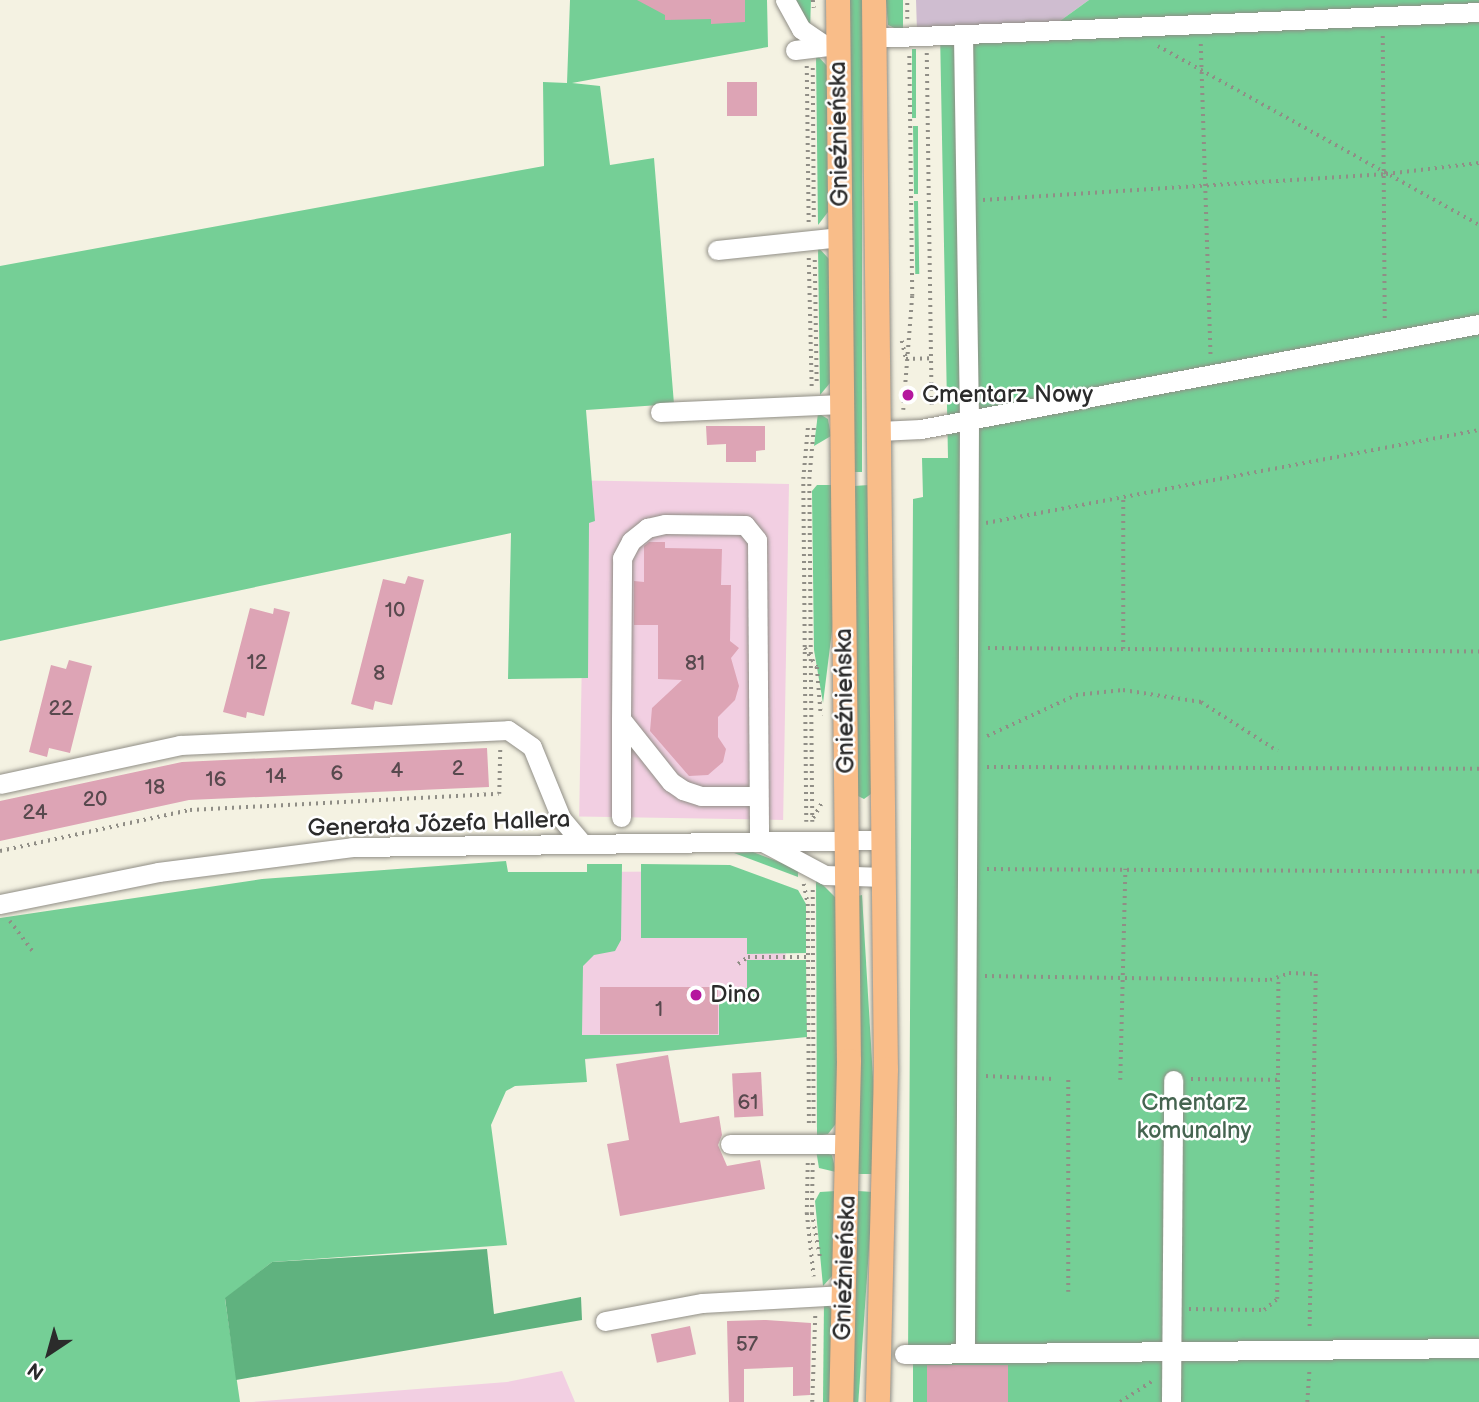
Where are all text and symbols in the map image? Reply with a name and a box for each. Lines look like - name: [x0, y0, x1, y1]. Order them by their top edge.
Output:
- street label: Gnieźnieńska: [823, 61, 855, 207]
- place label: Cmentarz Nowy: [922, 381, 1093, 409]
- marker: Cmentarz Nowy: [900, 387, 916, 403]
- house number: 10: [385, 598, 405, 624]
- street label: Gnieźnieńska: [829, 628, 861, 774]
- house number: 12: [247, 650, 267, 676]
- house number: 81: [685, 651, 705, 677]
- house number: 8: [373, 661, 385, 687]
- house number: 22: [49, 696, 73, 722]
- house number: 2: [452, 756, 464, 782]
- house number: 4: [391, 758, 403, 784]
- house number: 6: [331, 761, 343, 787]
- house number: 14: [266, 764, 286, 790]
- house number: 16: [206, 767, 226, 793]
- house number: 18: [145, 775, 165, 801]
- house number: 20: [83, 787, 107, 813]
- house number: 24: [23, 800, 47, 826]
- street label: Generała Józefa Hallera: [306, 805, 572, 843]
- place label: Dino: [710, 981, 760, 1009]
- marker: Dino: [688, 987, 704, 1003]
- house number: 1: [655, 997, 663, 1023]
- park label: Cmentarz komunalny: [1137, 1089, 1251, 1145]
- house number: 61: [738, 1090, 758, 1116]
- street label: Gnieźnieńska: [828, 1195, 862, 1341]
- north arrow: [14, 1318, 84, 1388]
- house number: 57: [736, 1332, 758, 1358]
- text: N: [24, 1357, 49, 1384]

